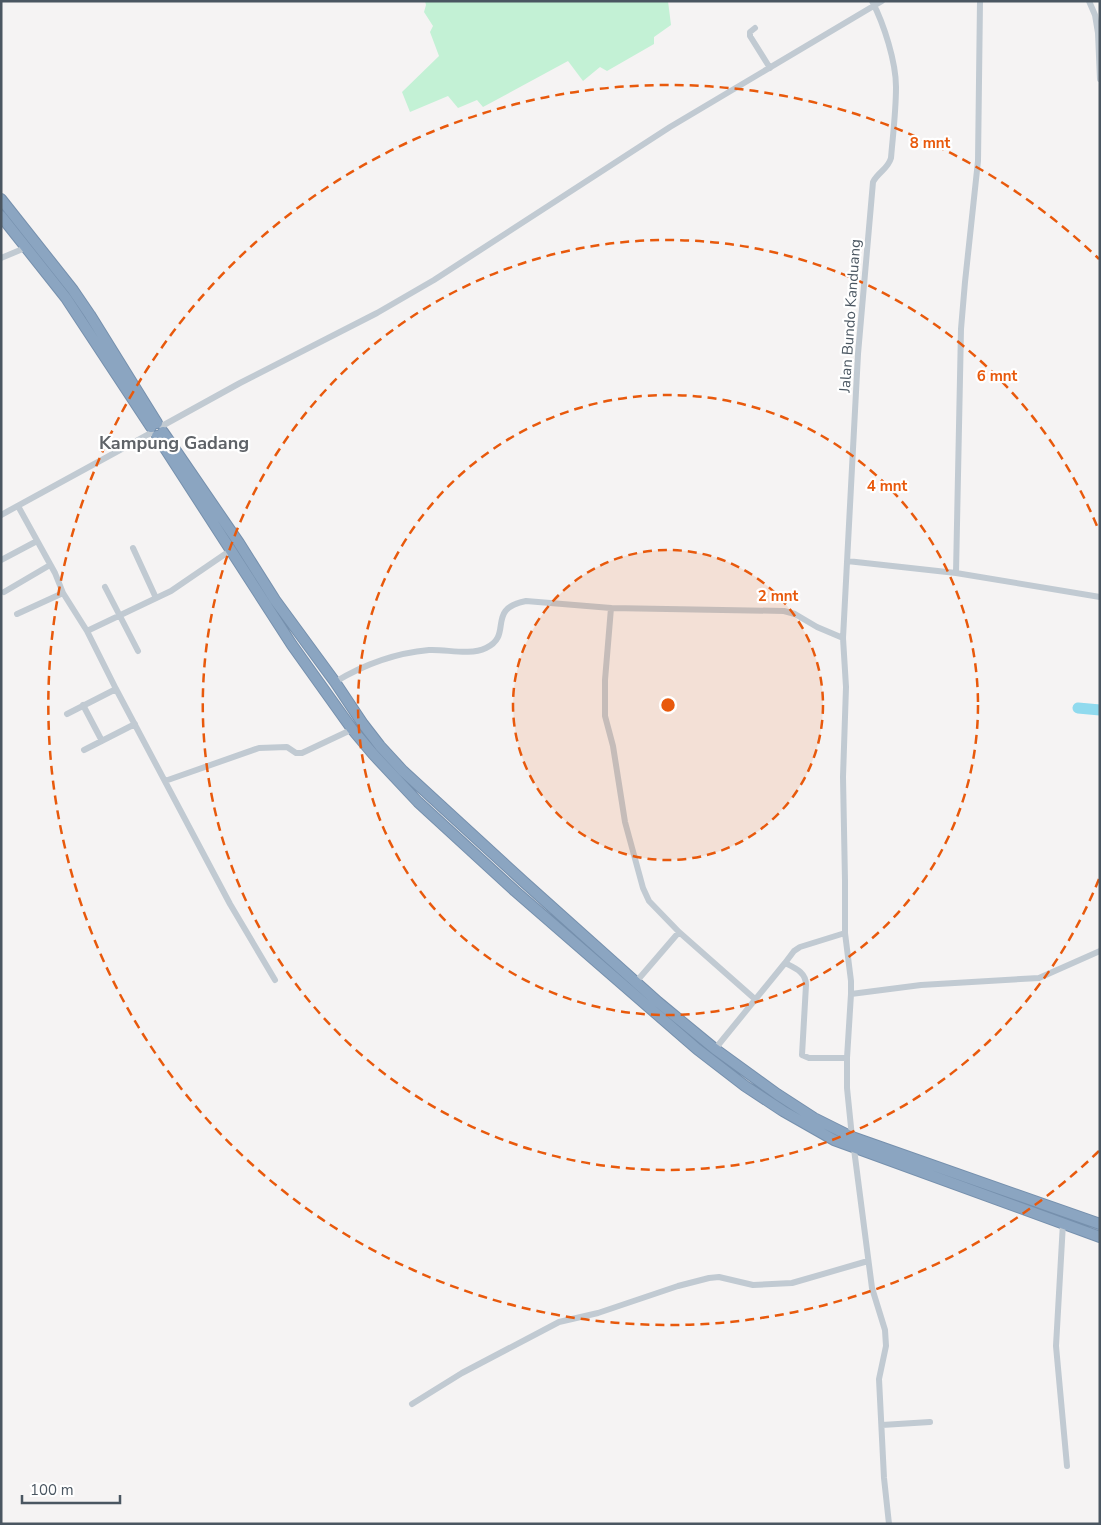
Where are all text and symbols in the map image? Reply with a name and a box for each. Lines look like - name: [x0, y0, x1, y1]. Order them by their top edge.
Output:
- text: 8 mnt: [910, 133, 951, 153]
- street label: Jalan Bundo Kanduang: [835, 239, 865, 394]
- text: 6 mnt: [977, 366, 1018, 386]
- district label: Kampung Gadang: [99, 431, 249, 455]
- text: 4 mnt: [867, 476, 908, 496]
- text: 2 mnt: [758, 586, 799, 606]
- centre of rings: [659, 696, 677, 714]
- scale bar: [22, 1472, 120, 1504]
- text: 100 m: [30, 1480, 74, 1500]

